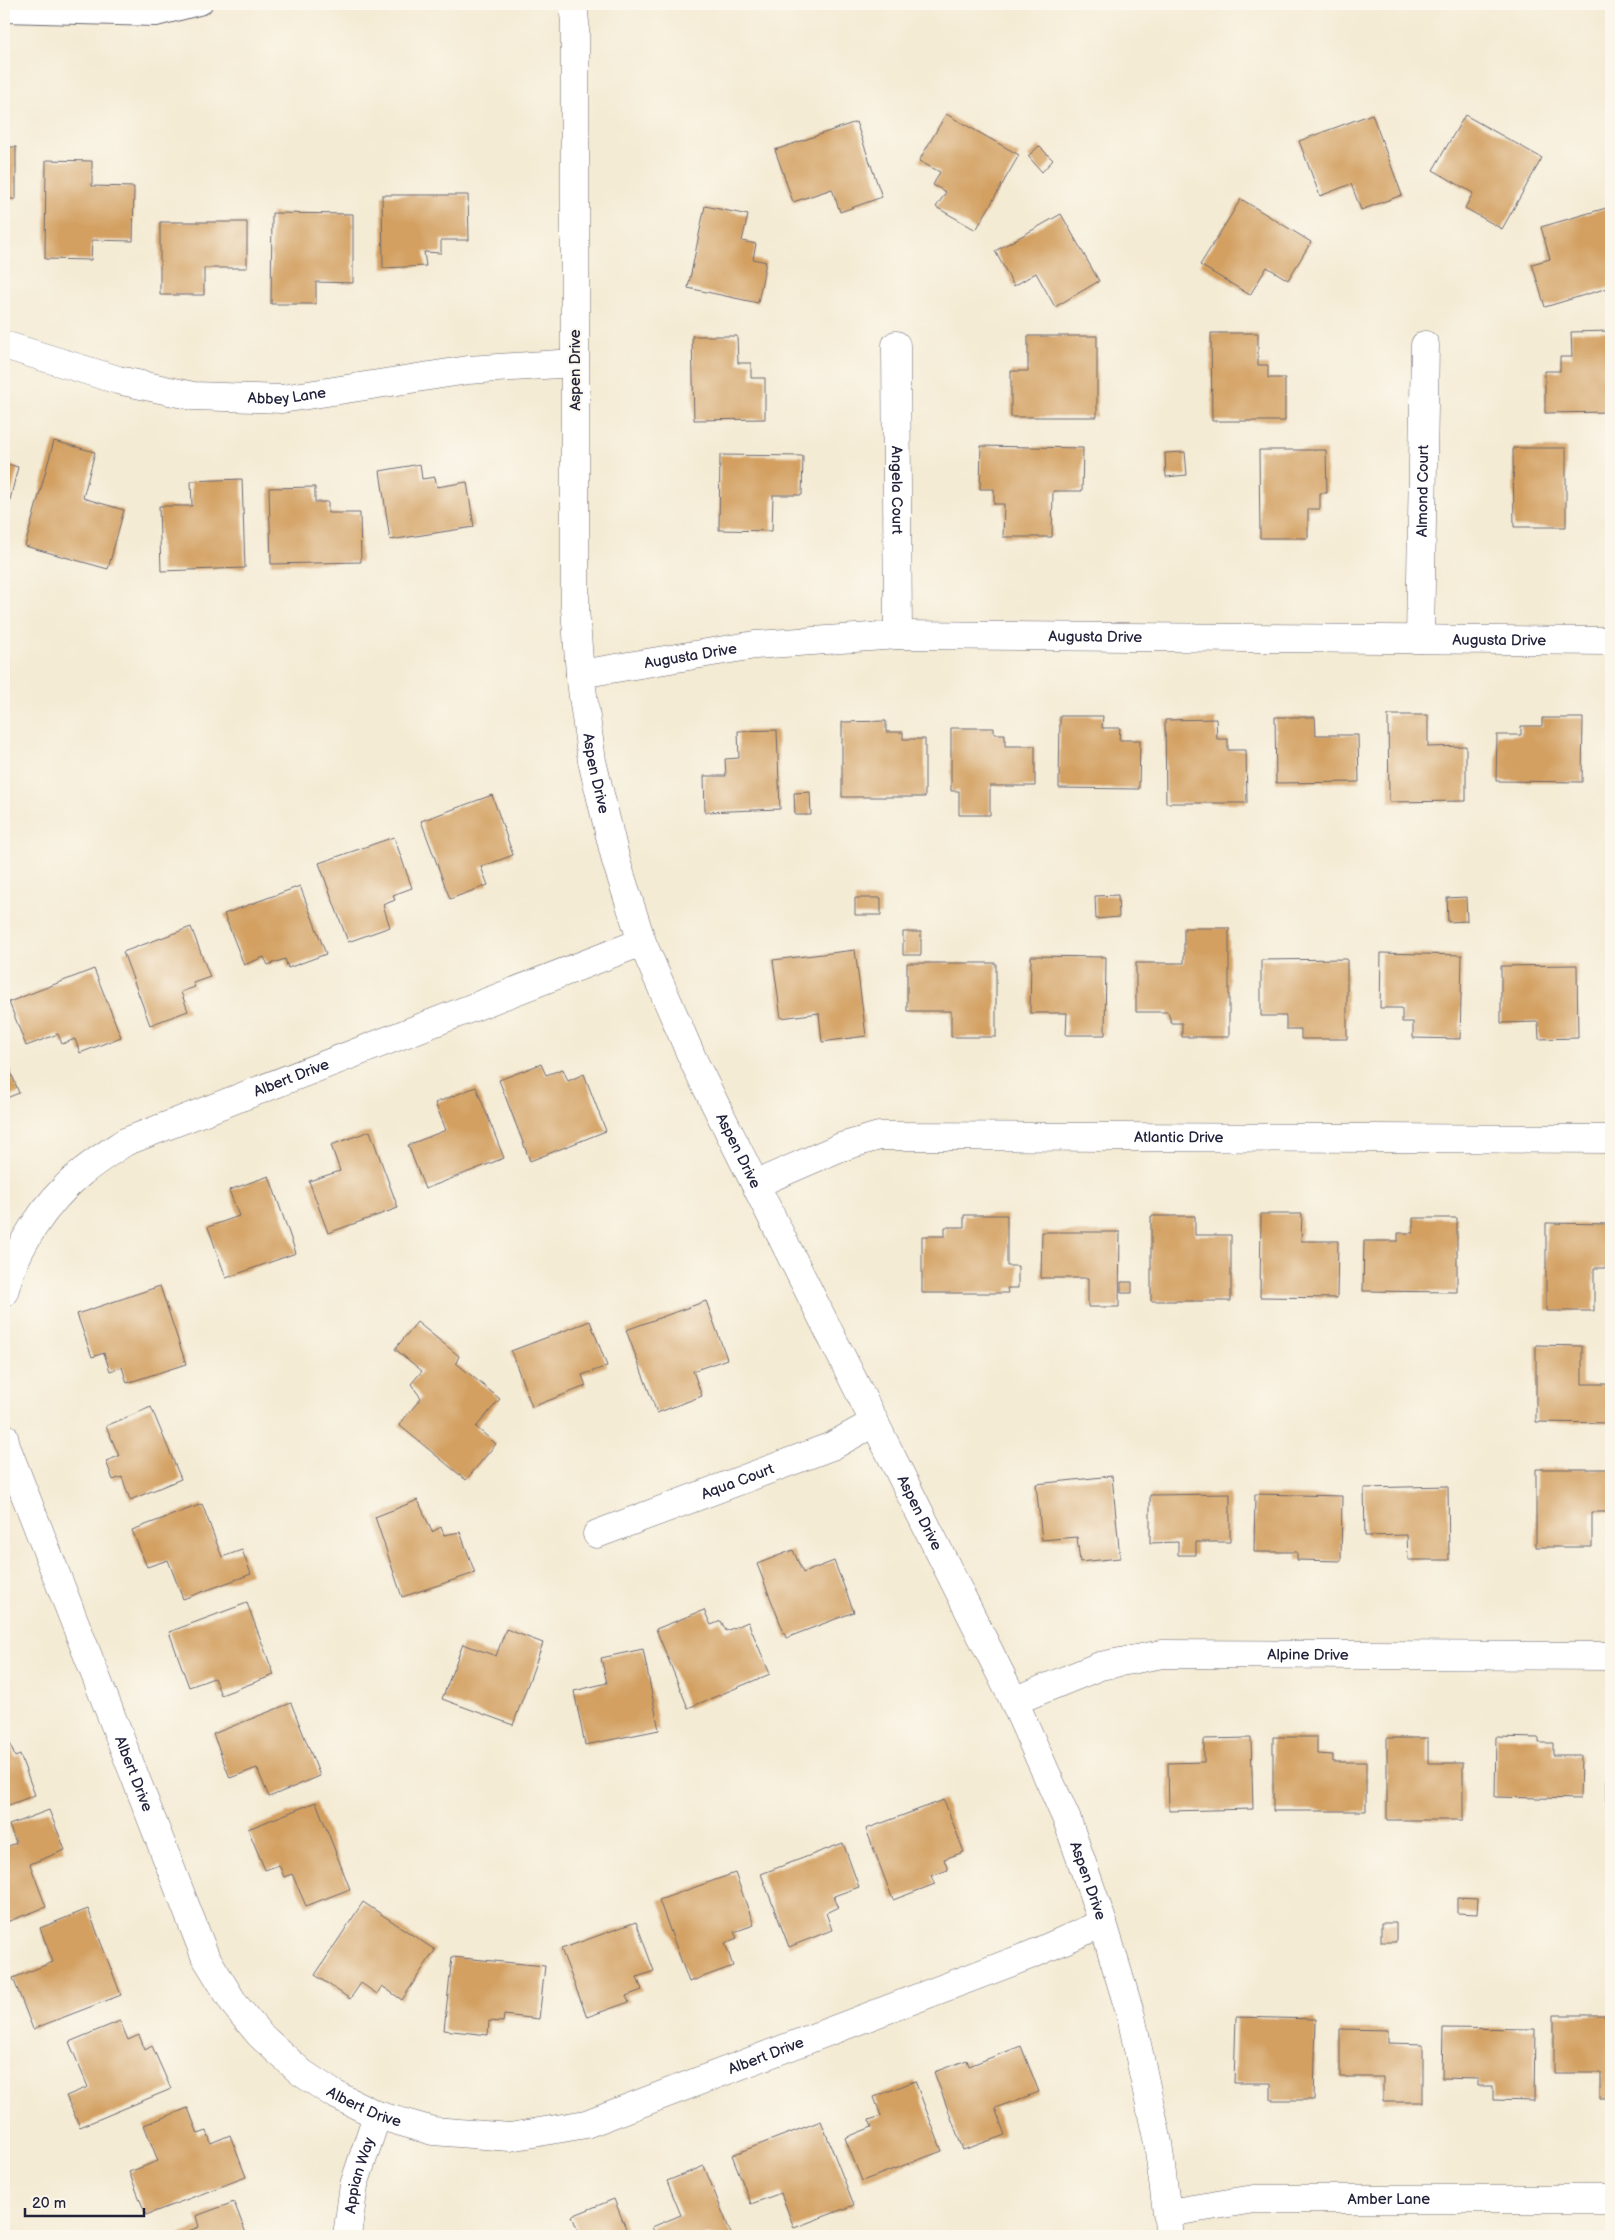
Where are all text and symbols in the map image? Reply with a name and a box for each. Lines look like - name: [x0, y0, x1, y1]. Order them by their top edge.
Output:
- street label: Aspen Drive: [566, 329, 585, 411]
- street label: Abbey Lane: [247, 383, 327, 409]
- street label: Almond Court: [1412, 444, 1433, 537]
- street label: Angela Court: [887, 446, 907, 535]
- street label: Augusta Drive: [1048, 627, 1142, 647]
- street label: Augusta Drive: [1452, 630, 1546, 650]
- street label: Augusta Drive: [643, 639, 738, 673]
- street label: Aspen Drive: [579, 732, 614, 815]
- street label: Albert Drive: [251, 1054, 332, 1101]
- street label: Aspen Drive: [712, 1110, 765, 1191]
- street label: Atlantic Drive: [1134, 1128, 1224, 1147]
- street label: Aqua Court: [698, 1459, 777, 1504]
- street label: Aspen Drive: [893, 1472, 947, 1554]
- street label: Alpine Drive: [1267, 1645, 1349, 1664]
- street label: Albert Drive: [111, 1733, 157, 1814]
- street label: Aspen Drive: [1066, 1839, 1111, 1922]
- street label: Albert Drive: [725, 2033, 807, 2079]
- street label: Albert Drive: [323, 2082, 404, 2131]
- street label: Appian Way: [341, 2134, 379, 2215]
- scale bar: [25, 2185, 144, 2217]
- street label: Amber Lane: [1348, 2190, 1430, 2209]
- text: 20 m: [32, 2194, 66, 2213]

